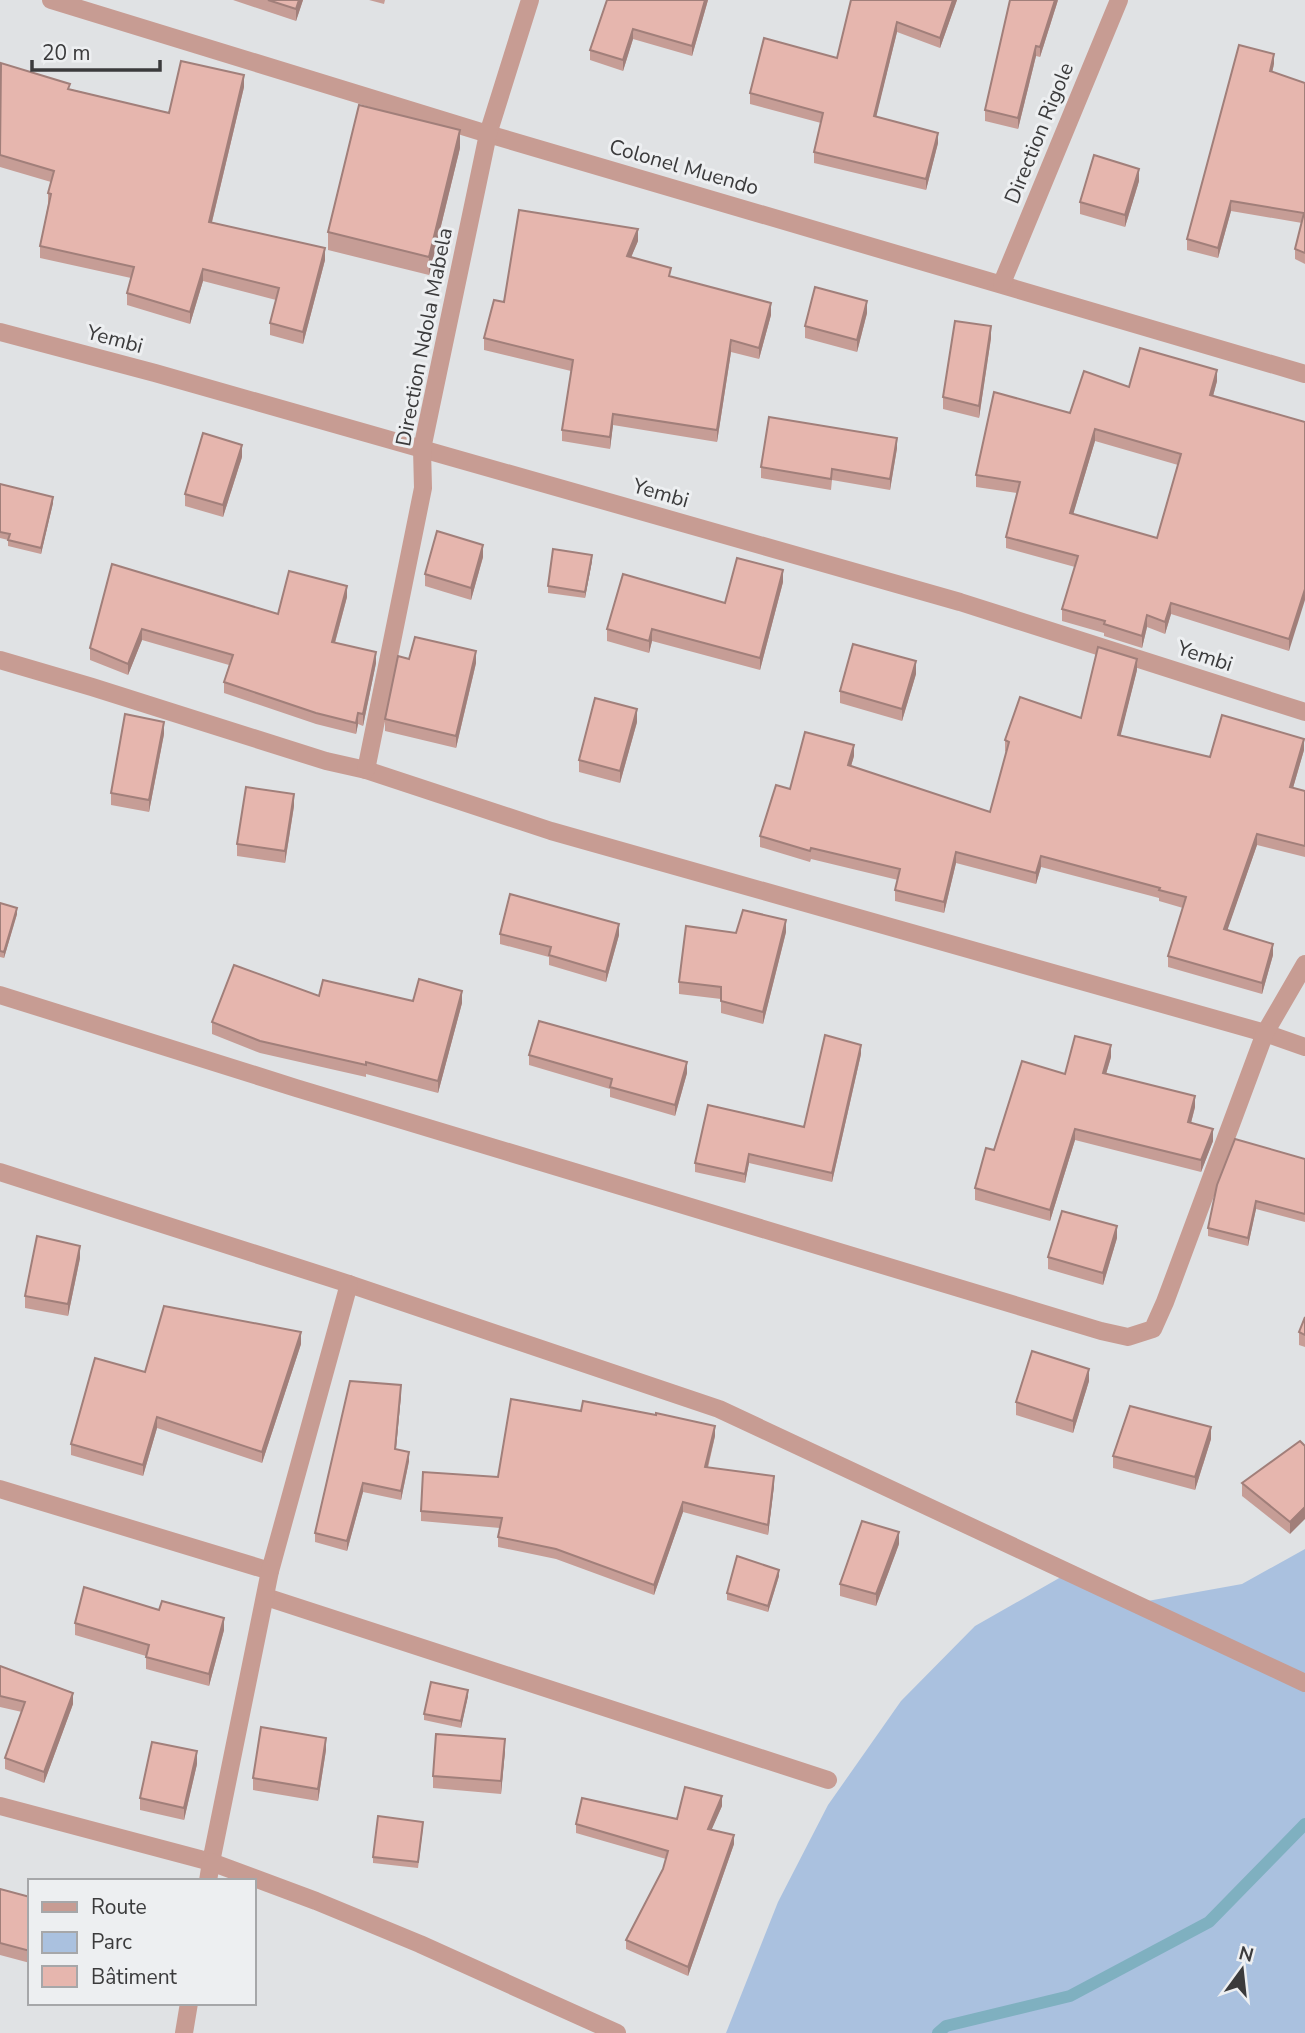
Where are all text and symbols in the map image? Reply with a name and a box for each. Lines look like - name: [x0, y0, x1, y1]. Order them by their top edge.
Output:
- scale bar: [32, 28, 159, 72]
- text: 20 m: [42, 39, 91, 67]
- street label: Direction Rigole: [998, 58, 1080, 208]
- street label: Colonel Muendo: [606, 132, 762, 202]
- street label: Direction Ndola Mabela: [389, 225, 459, 449]
- street label: Yembi: [83, 318, 146, 360]
- street label: Yembi: [629, 471, 692, 514]
- street label: Yembi: [1173, 634, 1236, 678]
- legend: [28, 1879, 256, 2005]
- text: Route: [91, 1893, 147, 1921]
- text: Parc: [91, 1928, 132, 1956]
- north arrow: [1207, 1935, 1277, 2005]
- text: N: [1236, 1940, 1256, 1969]
- text: Bâtiment: [91, 1963, 178, 1991]

